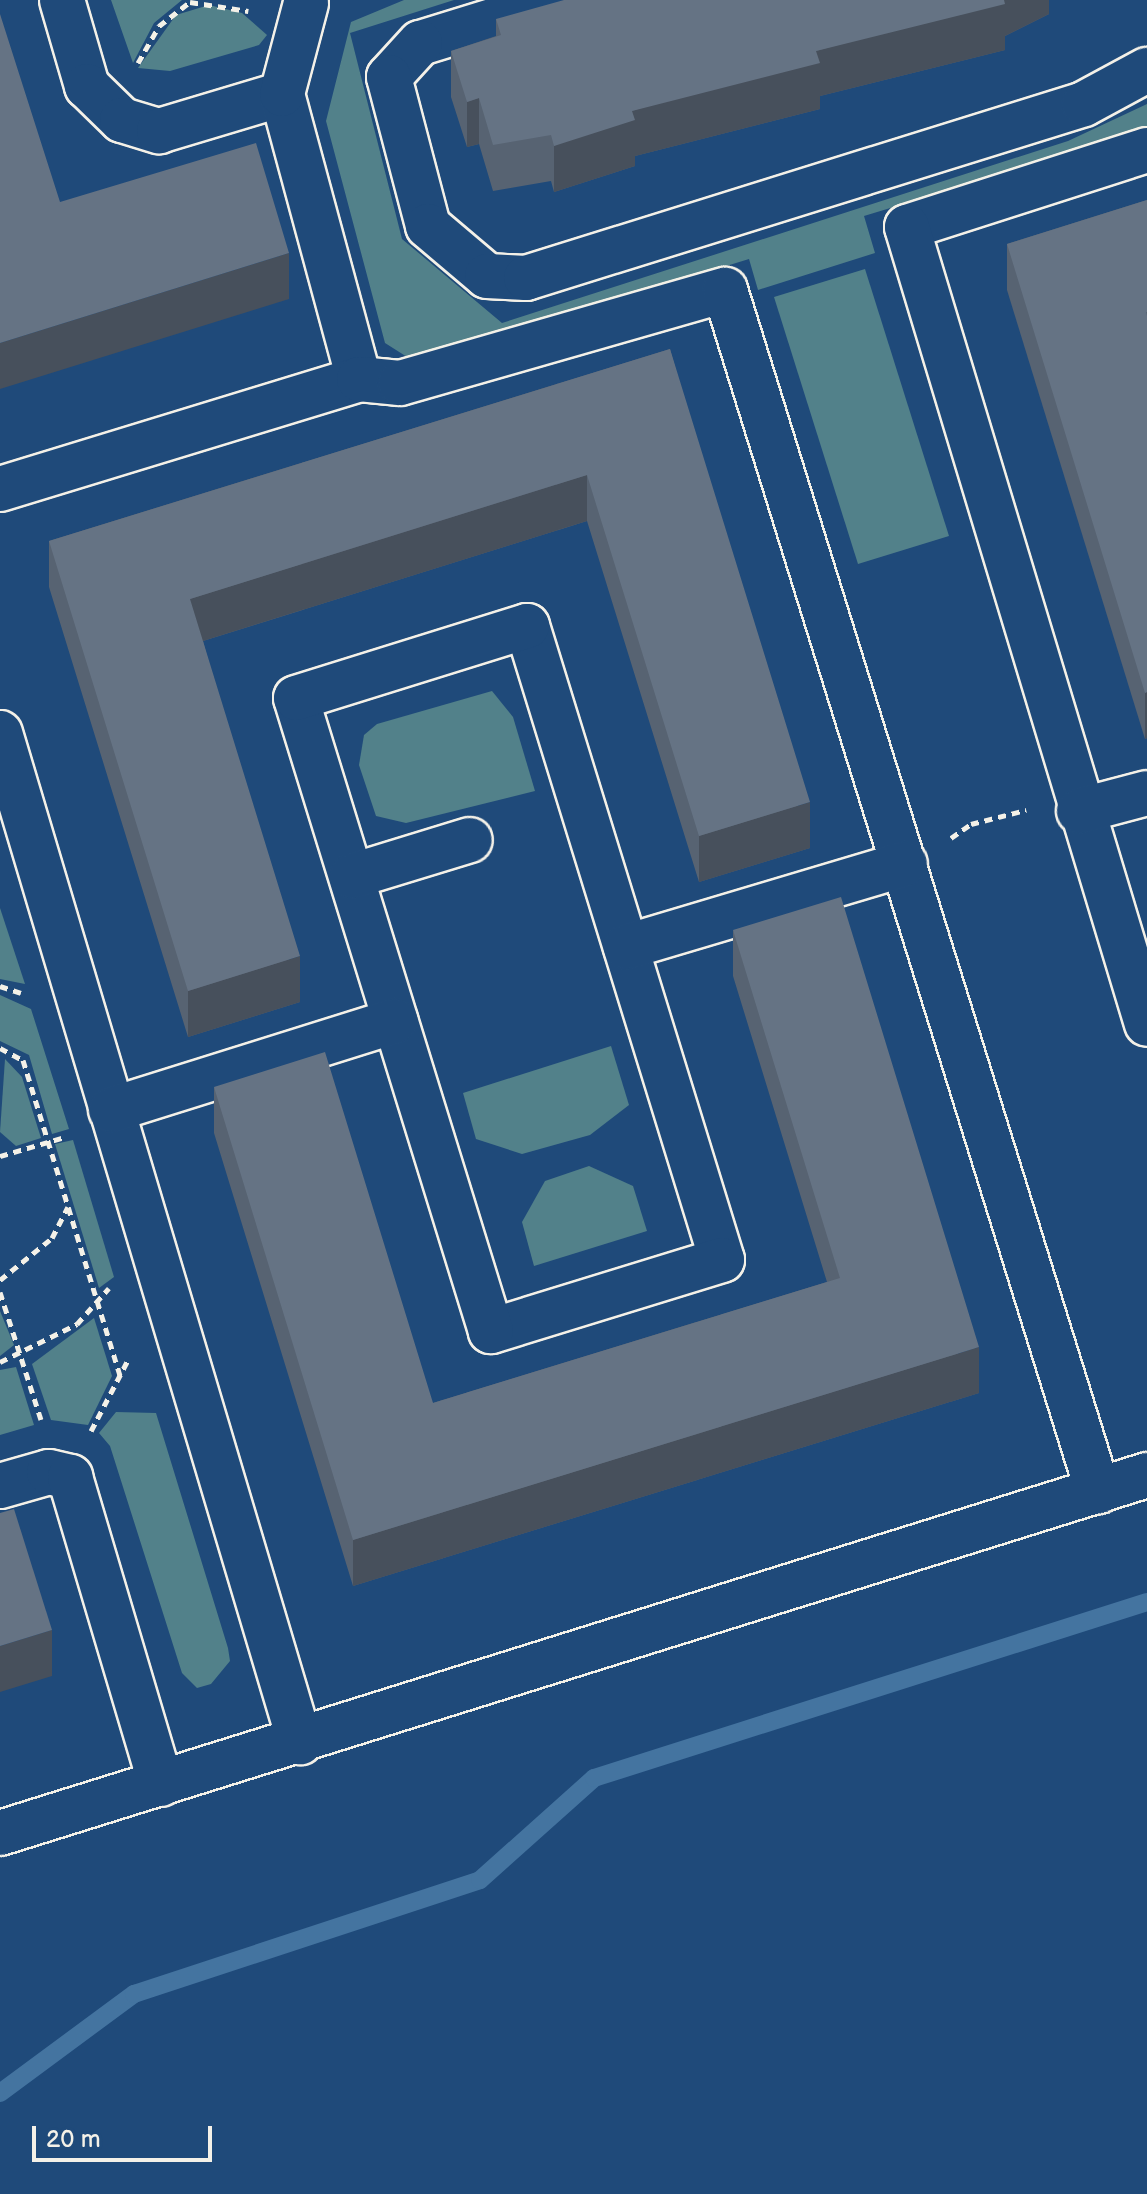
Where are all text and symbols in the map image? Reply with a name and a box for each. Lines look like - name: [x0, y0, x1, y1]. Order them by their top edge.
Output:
- scale bar: [36, 2110, 216, 2160]
- text: 20 m: [46, 2125, 101, 2154]

